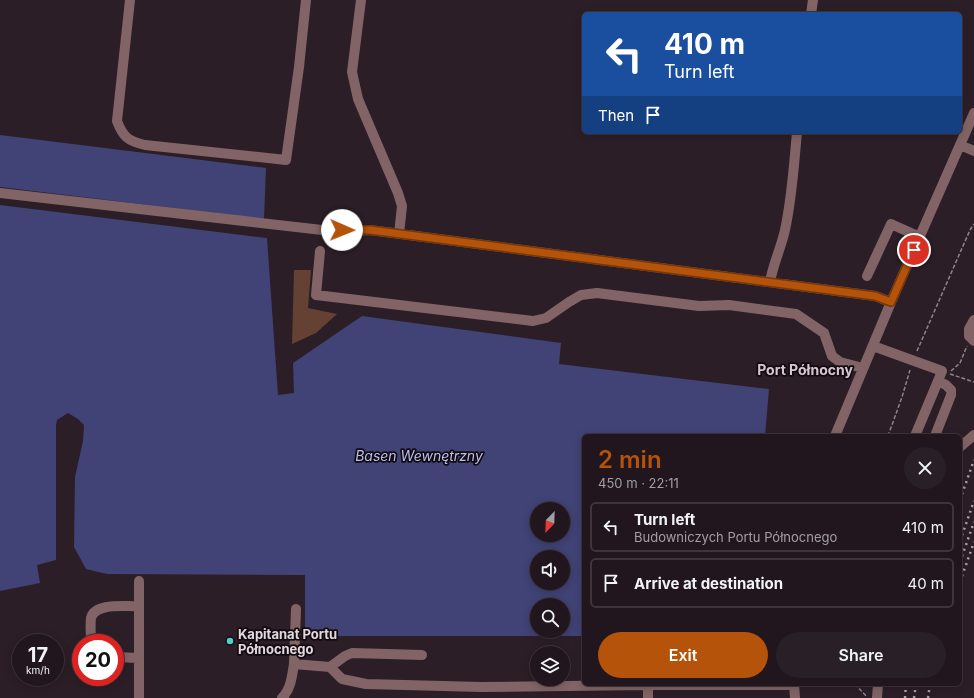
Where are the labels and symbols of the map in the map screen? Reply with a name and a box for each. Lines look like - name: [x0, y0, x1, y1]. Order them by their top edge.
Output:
- position arrow: [321, 209, 363, 251]
- pin: [897, 233, 931, 267]
- district label: Port Północny: [757, 361, 853, 378]
- water label: Basen Wewnętrzny: [355, 447, 484, 464]
- north arrow: [530, 502, 570, 542]
- place label: Kapitanat Portu Północnego: [238, 626, 337, 657]
- speed limit sign: 20: [72, 634, 124, 686]
- marker: Kapitanat Portu Północnego: [225, 636, 235, 646]

